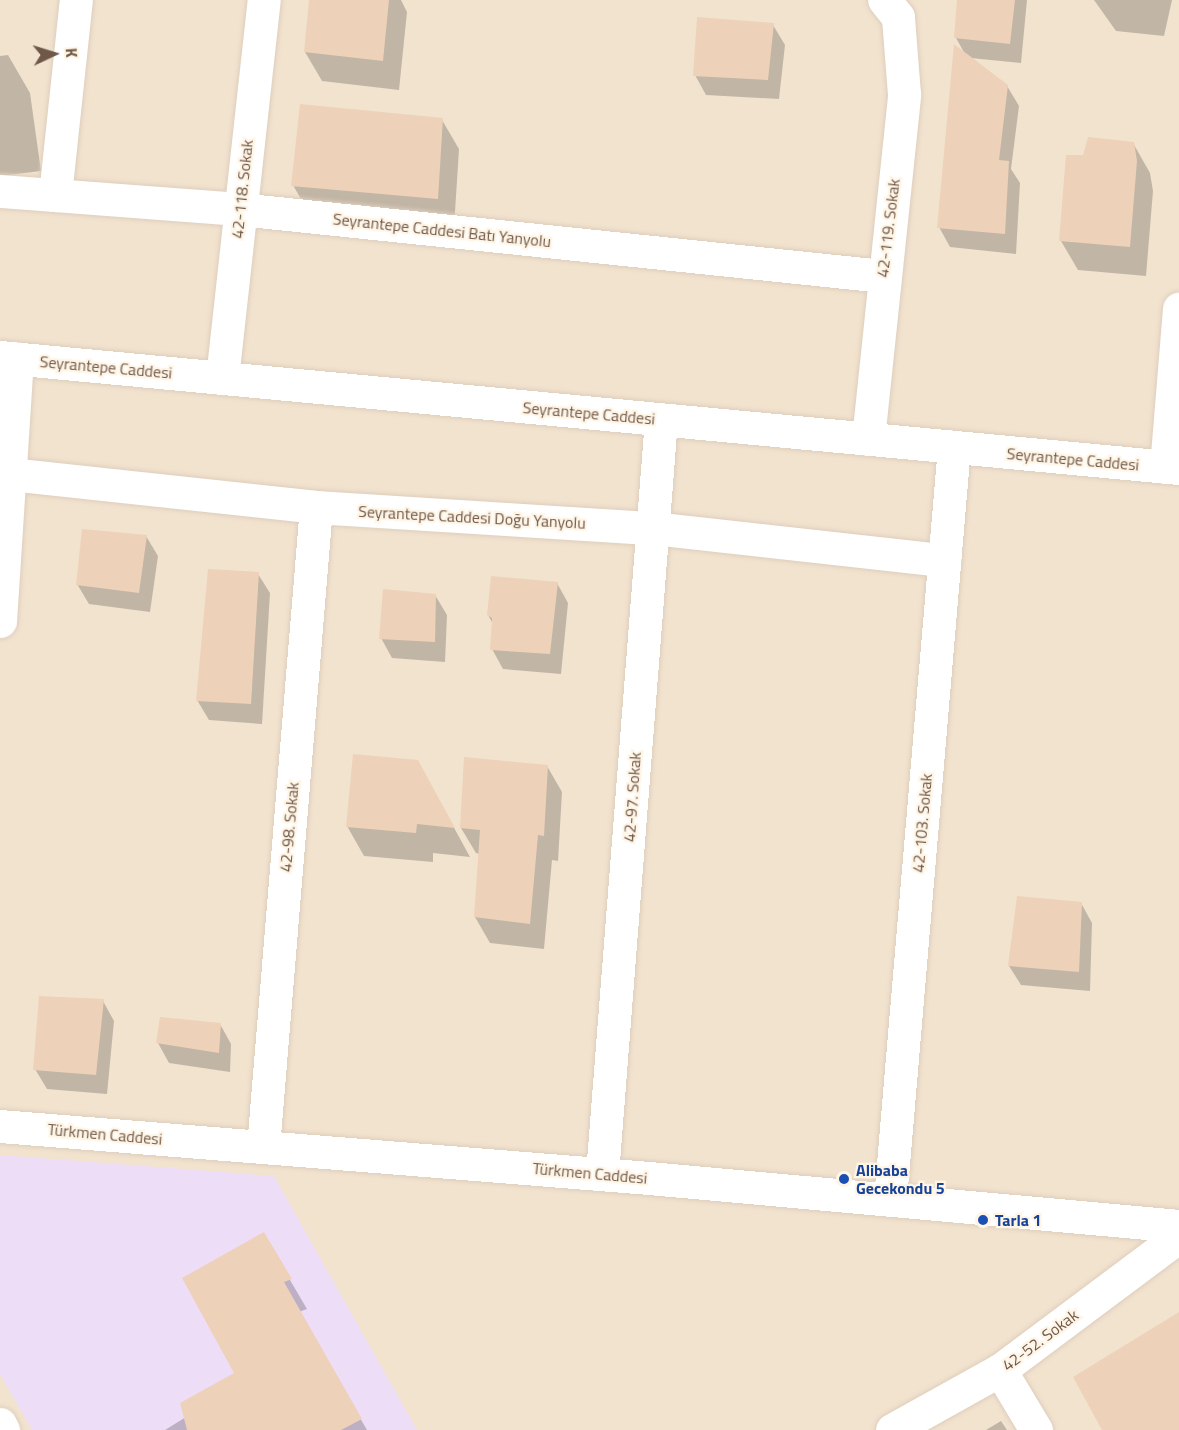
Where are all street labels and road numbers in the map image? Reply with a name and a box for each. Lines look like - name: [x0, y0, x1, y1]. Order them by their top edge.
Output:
- street label: 42-118. Sokak: [227, 139, 257, 239]
- street label: 42-119. Sokak: [872, 178, 904, 278]
- street label: Seyrantepe Caddesi Batı Yanyolu: [332, 209, 552, 251]
- street label: Seyrantepe Caddesi: [39, 352, 173, 382]
- street label: Seyrantepe Caddesi: [522, 398, 656, 428]
- street label: Seyrantepe Caddesi: [1006, 444, 1140, 474]
- street label: Seyrantepe Caddesi Doğu Yanyolu: [358, 501, 586, 533]
- street label: 42-97. Sokak: [619, 751, 645, 843]
- street label: 42-103. Sokak: [908, 773, 936, 873]
- street label: 42-98. Sokak: [276, 781, 302, 873]
- street label: Türkmen Caddesi: [47, 1119, 163, 1149]
- street label: Türkmen Caddesi: [532, 1158, 648, 1188]
- street label: 42-52. Sokak: [998, 1305, 1082, 1375]

